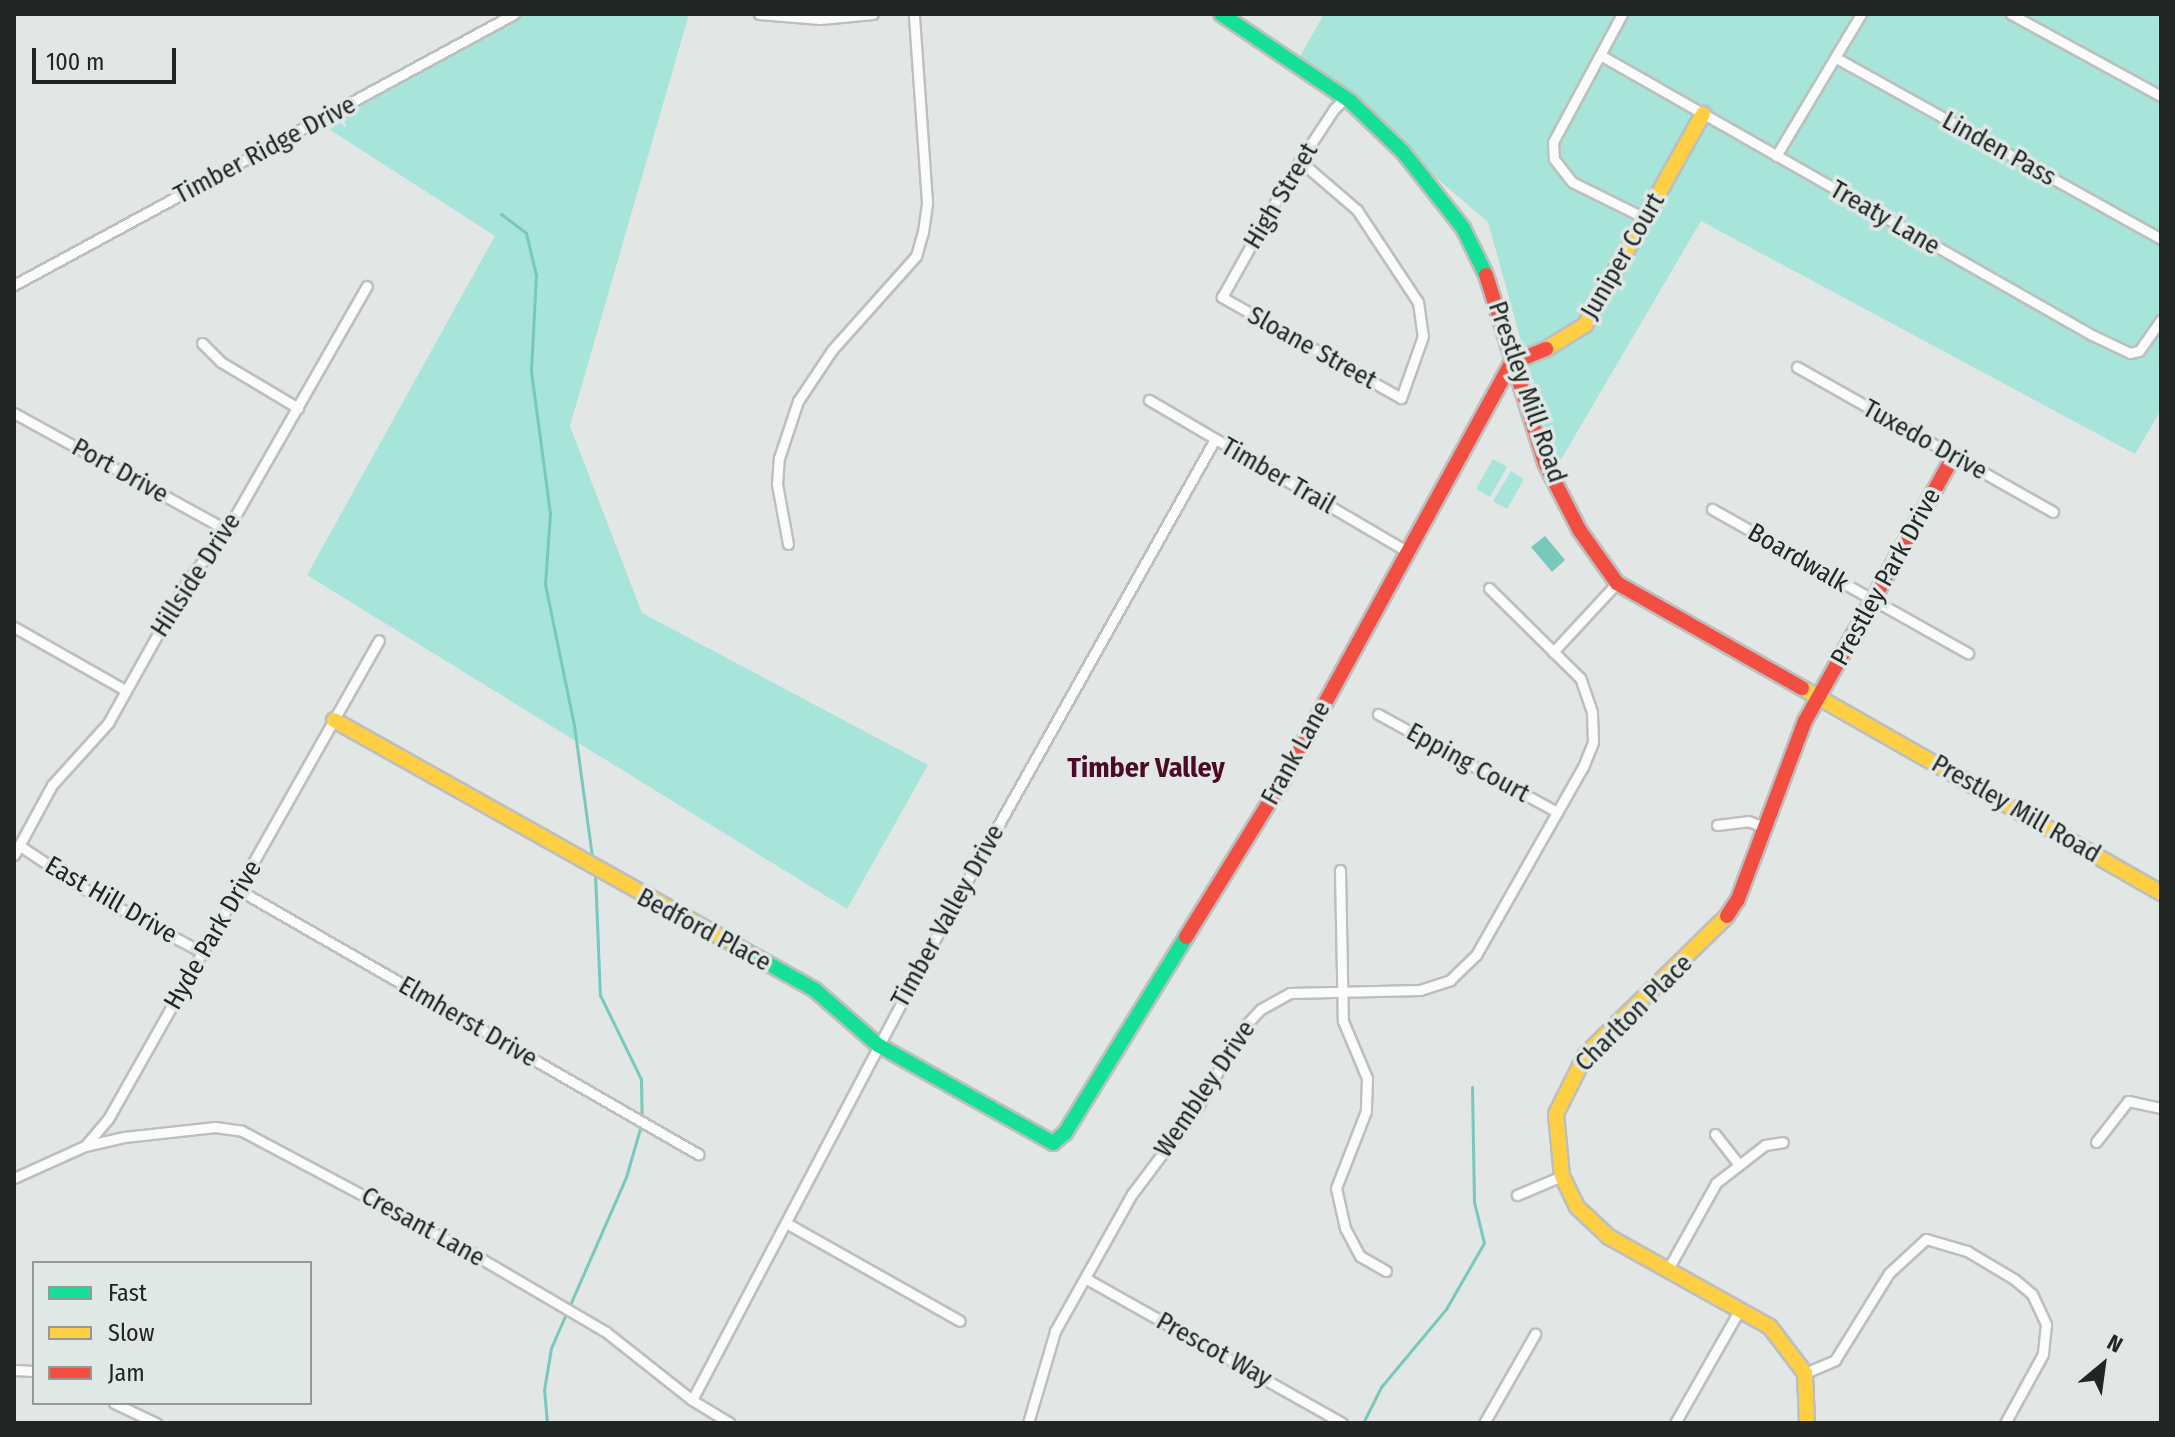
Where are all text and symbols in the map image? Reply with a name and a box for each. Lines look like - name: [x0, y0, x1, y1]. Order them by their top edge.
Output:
- scale bar: [36, 32, 180, 82]
- text: 100 m: [46, 48, 104, 76]
- street label: Timber Ridge Drive: [169, 89, 361, 211]
- street label: Linden Pass: [1937, 105, 2061, 193]
- street label: High Street: [1237, 137, 1325, 255]
- street label: Treaty Lane: [1824, 174, 1946, 262]
- street label: Juniper Court: [1574, 187, 1672, 325]
- street label: Prestley Mill Road: [1481, 297, 1573, 487]
- street label: Sloane Street: [1242, 300, 1382, 396]
- street label: Tuxedo Drive: [1857, 393, 1993, 487]
- street label: Timber Trail: [1216, 431, 1340, 521]
- street label: Port Drive: [66, 432, 174, 510]
- street label: Prestley Park Drive: [1824, 483, 1948, 671]
- street label: Hillside Drive: [144, 507, 248, 643]
- street label: Boardwalk: [1742, 517, 1854, 599]
- street label: Frank Lane: [1255, 696, 1337, 810]
- street label: Epping Court: [1401, 716, 1535, 810]
- street label: Prestley Mill Road: [1926, 748, 2106, 870]
- district label: Timber Valley: [1067, 751, 1225, 785]
- street label: Timber Valley Drive: [885, 819, 1011, 1013]
- street label: East Hill Drive: [39, 850, 183, 950]
- street label: Hyde Park Drive: [158, 855, 268, 1015]
- street label: Bedford Place: [632, 882, 776, 978]
- street label: Charlton Place: [1569, 948, 1699, 1078]
- street label: Elmherst Drive: [393, 970, 543, 1074]
- street label: Wembley Drive: [1148, 1015, 1262, 1163]
- street label: Cresant Lane: [356, 1180, 490, 1274]
- legend: [32, 1261, 312, 1405]
- text: Fast: [108, 1279, 147, 1307]
- street label: Prescot Way: [1151, 1306, 1277, 1394]
- text: Slow: [108, 1319, 154, 1347]
- north arrow: [2063, 1325, 2143, 1405]
- text: N: [2103, 1329, 2127, 1359]
- text: Jam: [108, 1359, 145, 1387]

